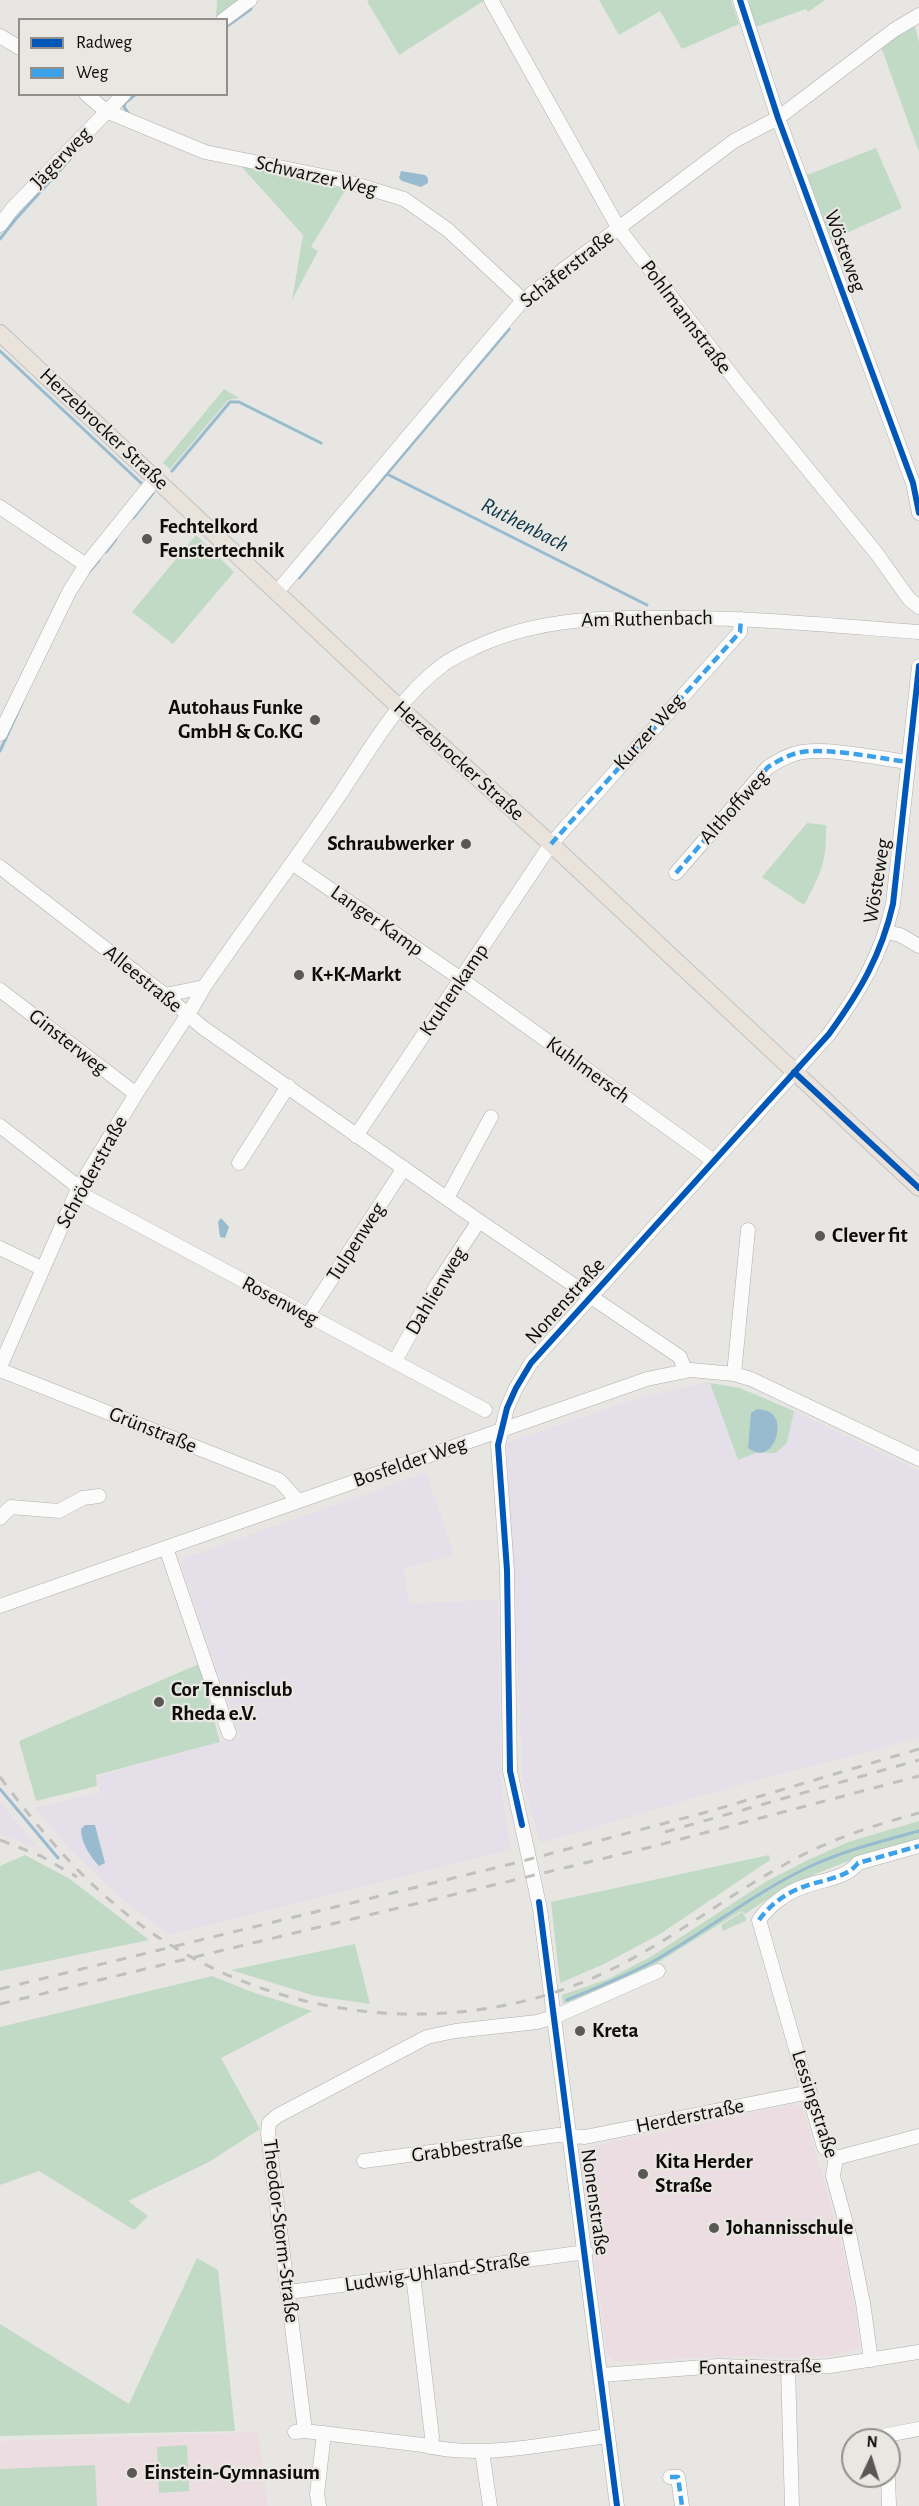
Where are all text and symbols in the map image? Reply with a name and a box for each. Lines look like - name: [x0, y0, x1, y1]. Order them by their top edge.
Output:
- legend: [18, 18, 228, 96]
- text: Radweg: [76, 34, 132, 52]
- text: Weg: [76, 64, 108, 82]
- street label: Jägerweg: [25, 122, 97, 194]
- street label: Schwarzer Weg: [253, 150, 379, 202]
- street label: Wösteweg: [819, 206, 871, 296]
- street label: Schäferstraße: [515, 224, 619, 314]
- street label: Pohlmannstraße: [635, 255, 737, 379]
- street label: Herzebrocker Straße: [34, 363, 174, 495]
- water label: Ruthenbach: [477, 492, 573, 558]
- place label: Fechtelkord Fenstertechnik: [159, 514, 284, 564]
- marker: Fechtelkord Fenstertechnik: [140, 532, 154, 546]
- street label: Am Ruthenbach: [581, 605, 713, 633]
- street label: Kurzer Weg: [608, 689, 690, 775]
- place label: Autohaus Funke GmbH & Co.KG: [168, 695, 303, 745]
- street label: Herzebrocker Straße: [388, 696, 530, 826]
- marker: Autohaus Funke GmbH & Co.KG: [308, 713, 322, 727]
- street label: Althoffweg: [694, 765, 774, 849]
- place label: Schraubwerker: [327, 831, 454, 857]
- marker: Schraubwerker: [459, 837, 473, 851]
- street label: Wösteweg: [858, 837, 896, 925]
- street label: Langer Kamp: [326, 880, 428, 962]
- street label: Kruhenkamp: [414, 939, 494, 1041]
- street label: Alleestraße: [99, 940, 187, 1018]
- place label: K+K-Markt: [311, 962, 401, 988]
- marker: K+K-Markt: [292, 968, 306, 982]
- street label: Ginsterweg: [24, 1003, 112, 1081]
- street label: Kuhlmersch: [541, 1031, 635, 1109]
- street label: Schröderstraße: [51, 1111, 133, 1233]
- street label: Tulpenweg: [321, 1198, 391, 1286]
- place label: Clever fit: [832, 1223, 908, 1249]
- marker: Clever fit: [813, 1229, 827, 1243]
- street label: Dahlienweg: [400, 1242, 472, 1340]
- street label: Nonenstraße: [520, 1253, 610, 1349]
- street label: Rosenweg: [238, 1270, 322, 1332]
- street label: Grünstraße: [105, 1401, 201, 1459]
- street label: Bosfelder Weg: [350, 1431, 470, 1493]
- place label: Cor Tennisclub Rheda e.V.: [171, 1677, 293, 1727]
- marker: Cor Tennisclub Rheda e.V.: [152, 1695, 166, 1709]
- place label: Kreta: [592, 2018, 639, 2044]
- marker: Kreta: [573, 2024, 587, 2038]
- street label: Lessingstraße: [786, 2047, 844, 2161]
- street label: Herderstraße: [634, 2093, 746, 2139]
- street label: Grabbestraße: [410, 2128, 524, 2168]
- street label: Theodor-Storm-Straße: [257, 2138, 305, 2324]
- street label: Nonenstraße: [575, 2147, 615, 2257]
- place label: Kita Herder Straße: [655, 2149, 753, 2199]
- marker: Kita Herder Straße: [636, 2167, 650, 2181]
- place label: Johannisschule: [726, 2215, 853, 2241]
- marker: Johannisschule: [707, 2221, 721, 2235]
- street label: Ludwig-Uhland-Straße: [343, 2247, 531, 2297]
- street label: Fontainestraße: [698, 2353, 822, 2381]
- north arrow: [841, 2428, 901, 2488]
- text: N: [866, 2434, 878, 2450]
- place label: Einstein-Gymnasium: [144, 2460, 320, 2486]
- marker: Einstein-Gymnasium: [125, 2466, 139, 2480]

